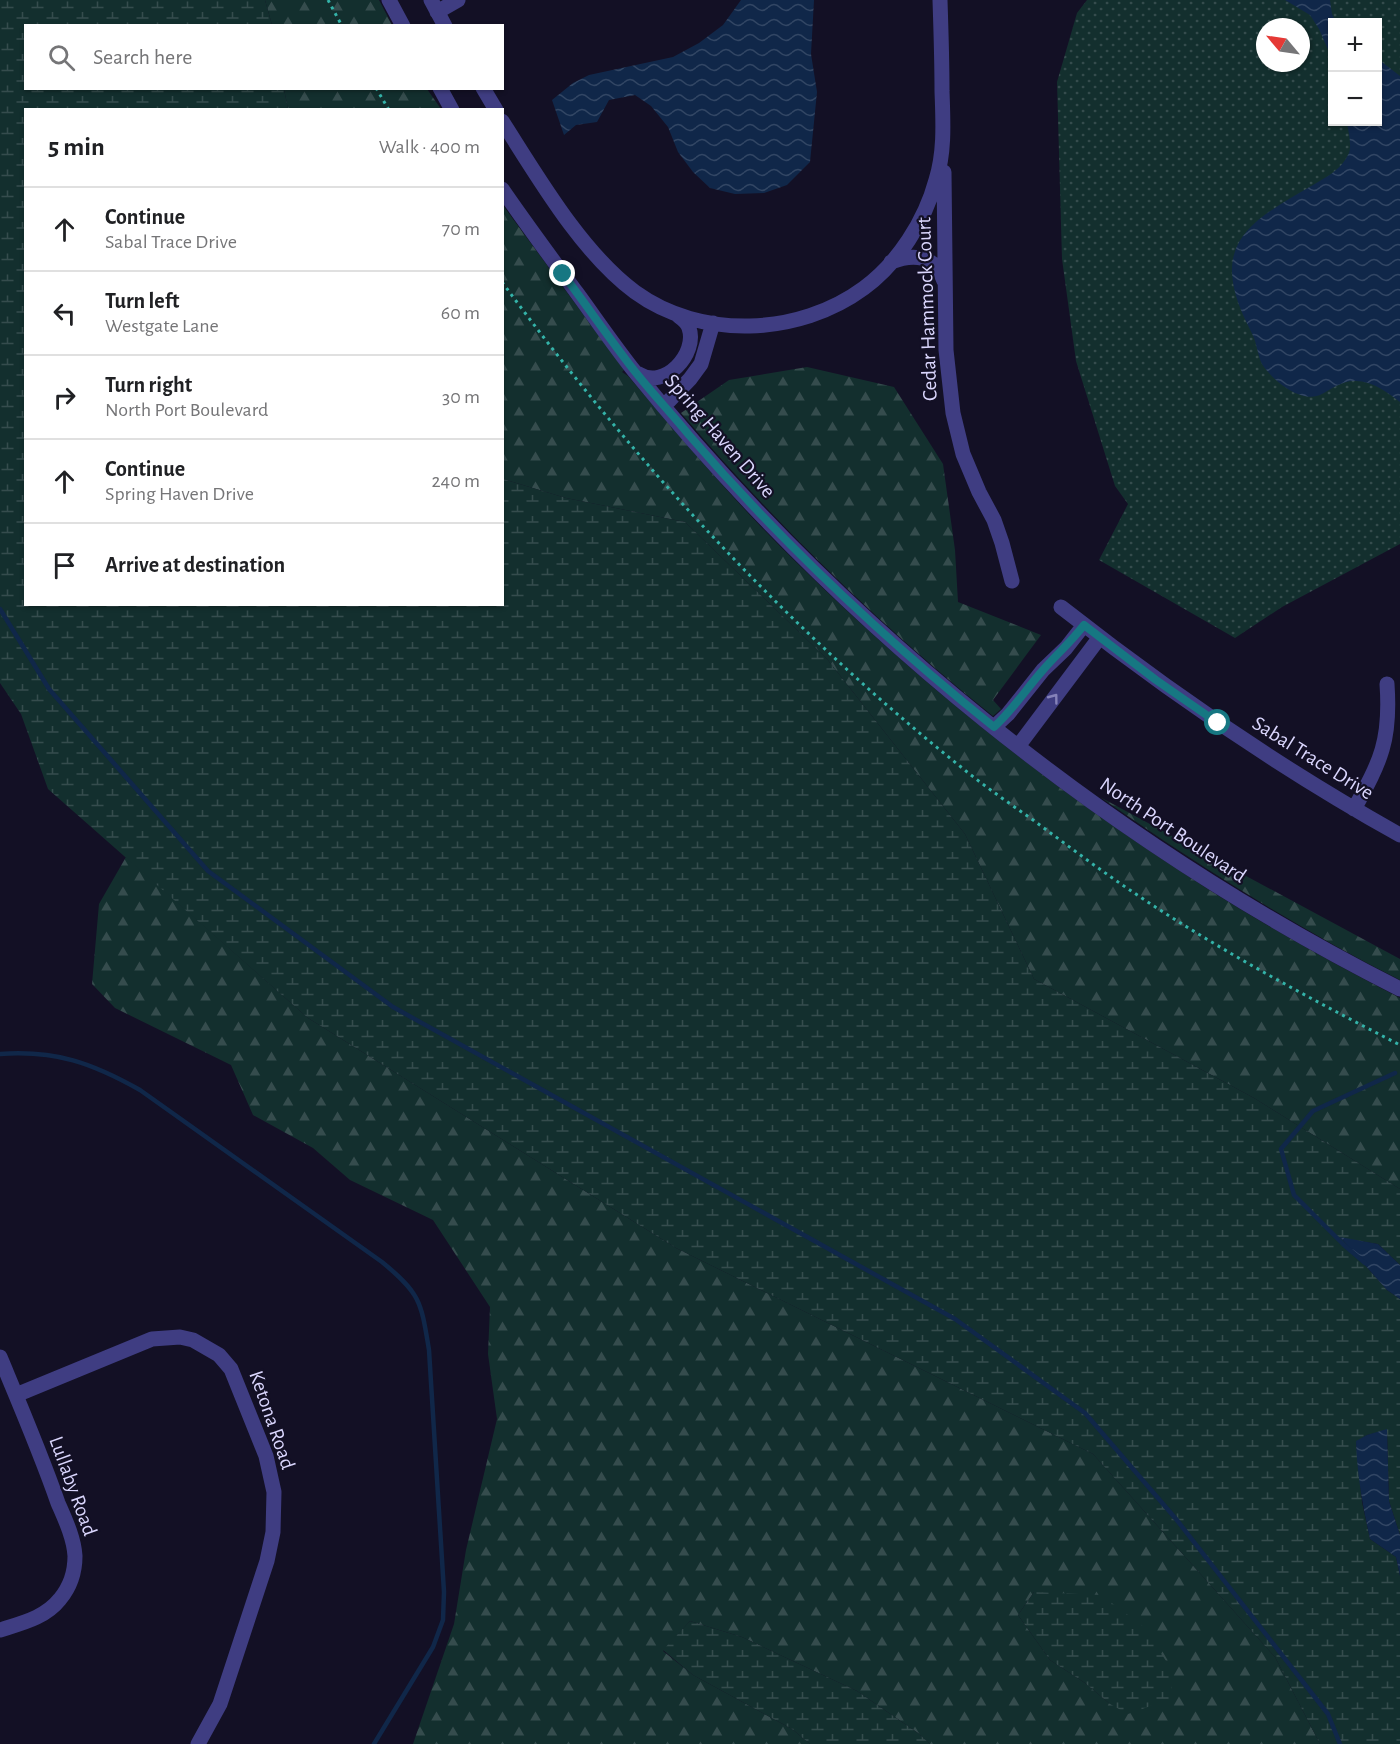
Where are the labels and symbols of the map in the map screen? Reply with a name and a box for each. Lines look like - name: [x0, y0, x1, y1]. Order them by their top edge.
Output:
- north arrow: [1256, 18, 1310, 72]
- street label: Cedar Hammock Court: [913, 216, 941, 401]
- route end: [549, 260, 575, 286]
- street label: Spring Haven Drive: [661, 370, 779, 502]
- one-way arrow: [1047, 694, 1058, 705]
- route start: [1204, 709, 1230, 735]
- street label: Sabal Trace Drive: [1249, 712, 1377, 804]
- street label: North Port Boulevard: [1096, 773, 1250, 887]
- street label: Ketona Road: [245, 1368, 299, 1472]
- street label: Lullaby Road: [45, 1433, 101, 1539]

